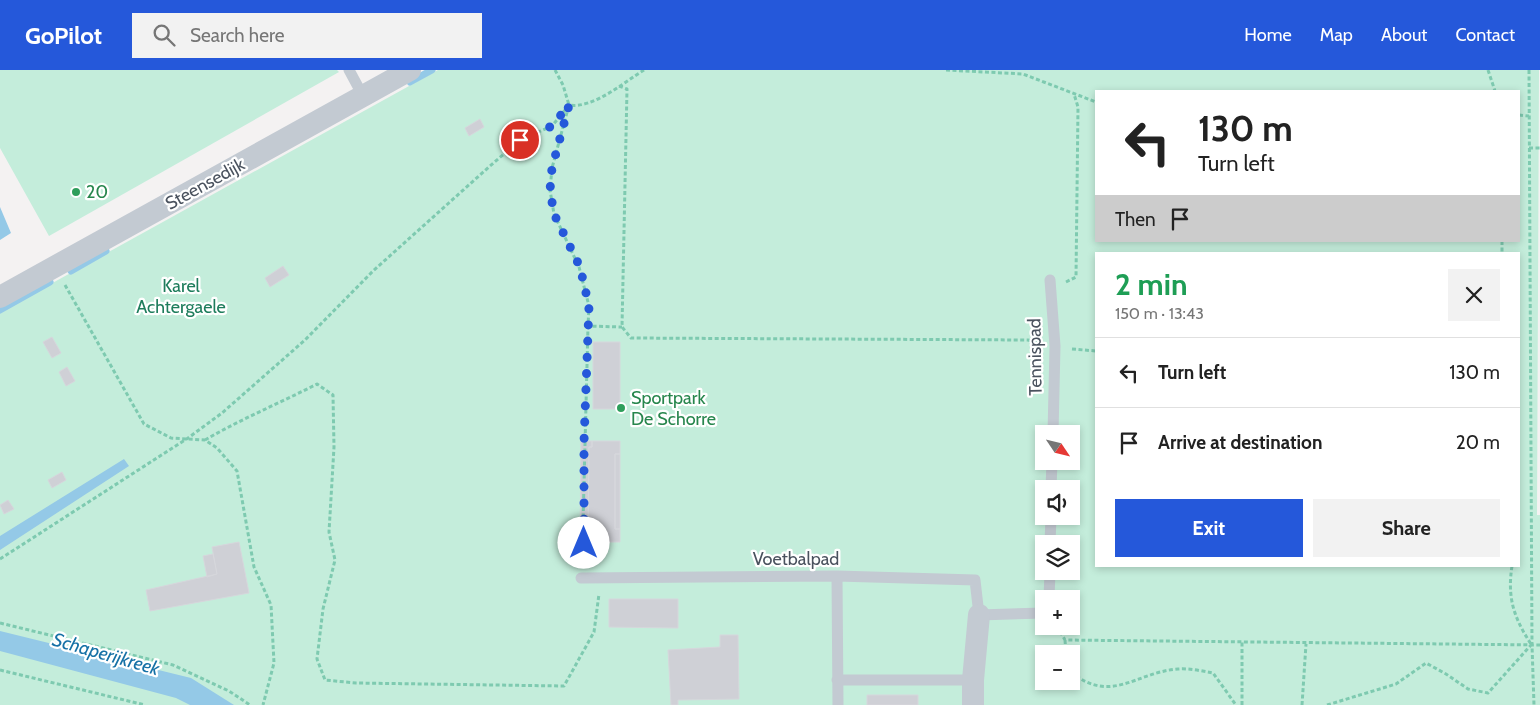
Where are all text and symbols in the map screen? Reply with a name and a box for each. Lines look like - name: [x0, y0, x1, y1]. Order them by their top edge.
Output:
- search box: [132, 13, 482, 58]
- text: GoPilot: [25, 21, 102, 50]
- icon: search: [150, 21, 178, 49]
- text: Search here: [190, 24, 284, 47]
- text: Home: [1244, 24, 1292, 46]
- text: Map: [1320, 24, 1353, 46]
- text: About: [1381, 24, 1427, 46]
- text: Contact: [1455, 24, 1515, 46]
- text: 130 m: [1198, 107, 1293, 150]
- icon: left: [1115, 110, 1180, 175]
- pin: [499, 119, 541, 161]
- icon: arrive: [506, 126, 534, 154]
- text: Turn left: [1198, 150, 1275, 177]
- street label: Steensedijk: [162, 153, 249, 215]
- place label: 20: [86, 181, 108, 203]
- marker: 20: [70, 186, 82, 198]
- icon: arrive: [1166, 205, 1194, 233]
- text: Then: [1115, 208, 1156, 231]
- text: 2 min: [1115, 266, 1187, 303]
- button: close: [1448, 269, 1500, 321]
- park label: Karel Achtergaele: [136, 275, 226, 318]
- text: 150 m · 13:43: [1115, 304, 1204, 323]
- street label: Tennispad: [1023, 318, 1047, 396]
- icon: left: [1115, 359, 1143, 387]
- text: Turn left: [1158, 361, 1226, 384]
- text: 130 m: [1449, 361, 1500, 384]
- place label: Sportpark De Schorre: [631, 387, 716, 430]
- marker: Sportpark De Schorre: [615, 402, 627, 414]
- north arrow: [1035, 425, 1080, 470]
- map controls: [1035, 425, 1080, 690]
- icon: arrive: [1115, 429, 1143, 457]
- text: Arrive at destination: [1158, 431, 1322, 454]
- text: 20 m: [1456, 431, 1500, 454]
- button: sound: [1035, 480, 1080, 525]
- button: Exit: [1115, 499, 1303, 557]
- button: Share: [1313, 499, 1500, 557]
- position arrow: [557, 516, 609, 568]
- button: layers: [1035, 535, 1080, 580]
- street label: Voetbalpad: [753, 548, 839, 570]
- button: +: [1035, 590, 1080, 635]
- water label: Schaperijkreek: [50, 628, 163, 680]
- button: −: [1035, 645, 1080, 690]

